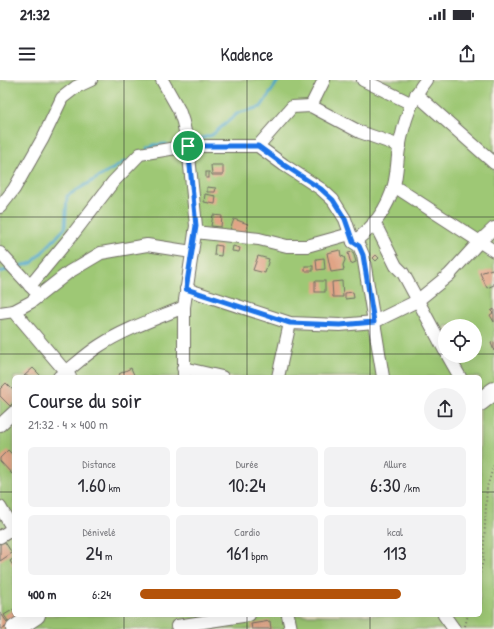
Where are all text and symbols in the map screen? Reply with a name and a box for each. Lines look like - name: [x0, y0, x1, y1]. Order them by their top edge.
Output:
- text: 21:32: [20, 4, 50, 25]
- text: Kadence: [221, 42, 273, 67]
- icon: menu: [16, 43, 38, 65]
- icon: share: [456, 43, 478, 65]
- pin: [171, 129, 205, 163]
- icon: arrive: [177, 135, 199, 157]
- map controls: [438, 319, 482, 363]
- button: locate: [438, 319, 482, 363]
- text: Course du soir: [28, 385, 142, 415]
- button: share: [424, 388, 466, 430]
- text: 21:32 · 4 × 400 m: [28, 415, 108, 433]
- text: Distance: [82, 457, 116, 471]
- text: Durée: [236, 457, 258, 471]
- text: Allure: [383, 457, 407, 471]
- text: 1.60: [77, 471, 106, 498]
- text: 10:24: [228, 471, 266, 498]
- text: 6:30: [370, 471, 401, 498]
- text: km: [106, 481, 121, 495]
- text: /km: [401, 481, 420, 495]
- text: Dénivelé: [82, 525, 116, 539]
- text: Cardio: [234, 525, 260, 539]
- text: kcal: [387, 525, 403, 539]
- text: 24: [86, 539, 102, 566]
- text: 161: [226, 539, 249, 566]
- text: 113: [383, 539, 407, 566]
- text: m: [102, 549, 112, 563]
- text: bpm: [249, 549, 268, 563]
- text: 400 m: [28, 585, 56, 603]
- text: 6:24: [92, 585, 111, 603]

